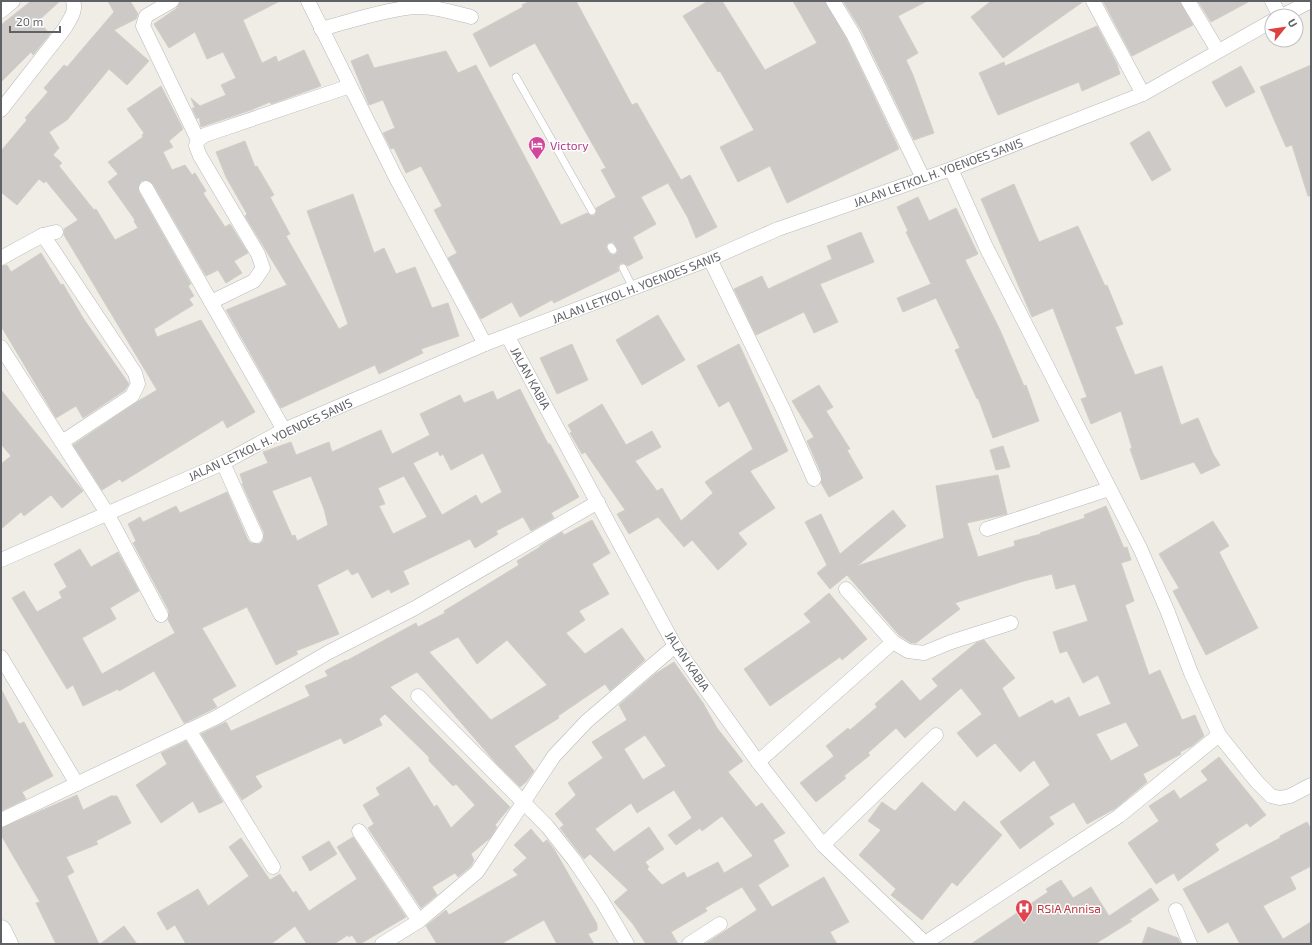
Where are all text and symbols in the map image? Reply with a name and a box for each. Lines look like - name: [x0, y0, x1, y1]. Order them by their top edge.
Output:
- scale bar: [10, 8, 60, 34]
- north arrow: [1264, 8, 1304, 48]
- text: 20 m: [16, 14, 43, 28]
- text: U: [1286, 16, 1301, 29]
- hotel icon: Victory: [527, 135, 547, 160]
- street label: JALAN LETKOL H. YOENOES SANIS: [851, 135, 1025, 209]
- place label: Victory: [550, 138, 589, 152]
- street label: JALAN LETKOL H. YOENOES SANIS: [550, 248, 722, 326]
- street label: JALAN KABIA: [508, 344, 554, 412]
- street label: JALAN LETKOL H. YOENOES SANIS: [186, 395, 354, 483]
- street label: JALAN KABIA: [663, 629, 713, 694]
- hospital icon: RSIA Annisa: [1014, 898, 1034, 923]
- place label: RSIA Annisa: [1037, 901, 1101, 915]

